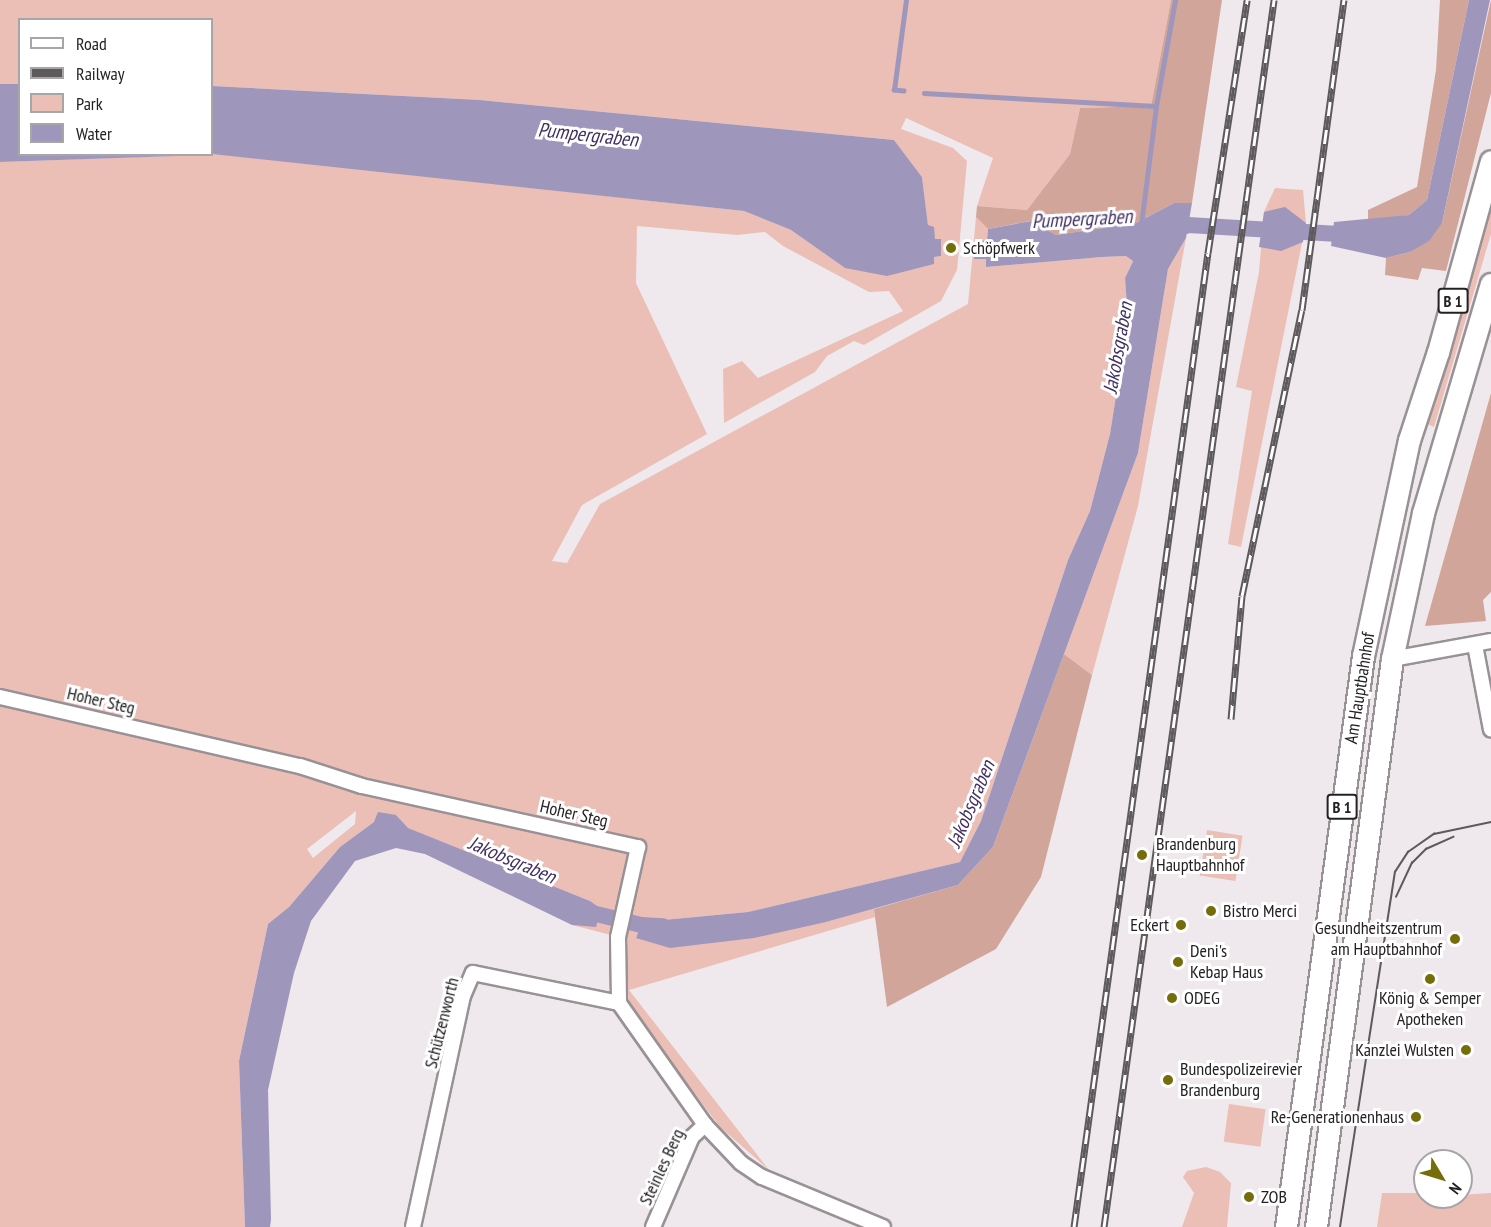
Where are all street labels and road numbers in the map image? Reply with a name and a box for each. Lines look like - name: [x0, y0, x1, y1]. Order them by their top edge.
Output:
- road number: B 1: [1436, 288, 1470, 314]
- street label: Am Hauptbahnhof: [1341, 631, 1379, 745]
- street label: Hoher Steg: [65, 683, 137, 719]
- road number: B 1: [1326, 794, 1358, 820]
- street label: Hoher Steg: [538, 796, 610, 832]
- street label: Schützenworth: [420, 975, 464, 1071]
- street label: Steinles Berg: [635, 1125, 689, 1209]

